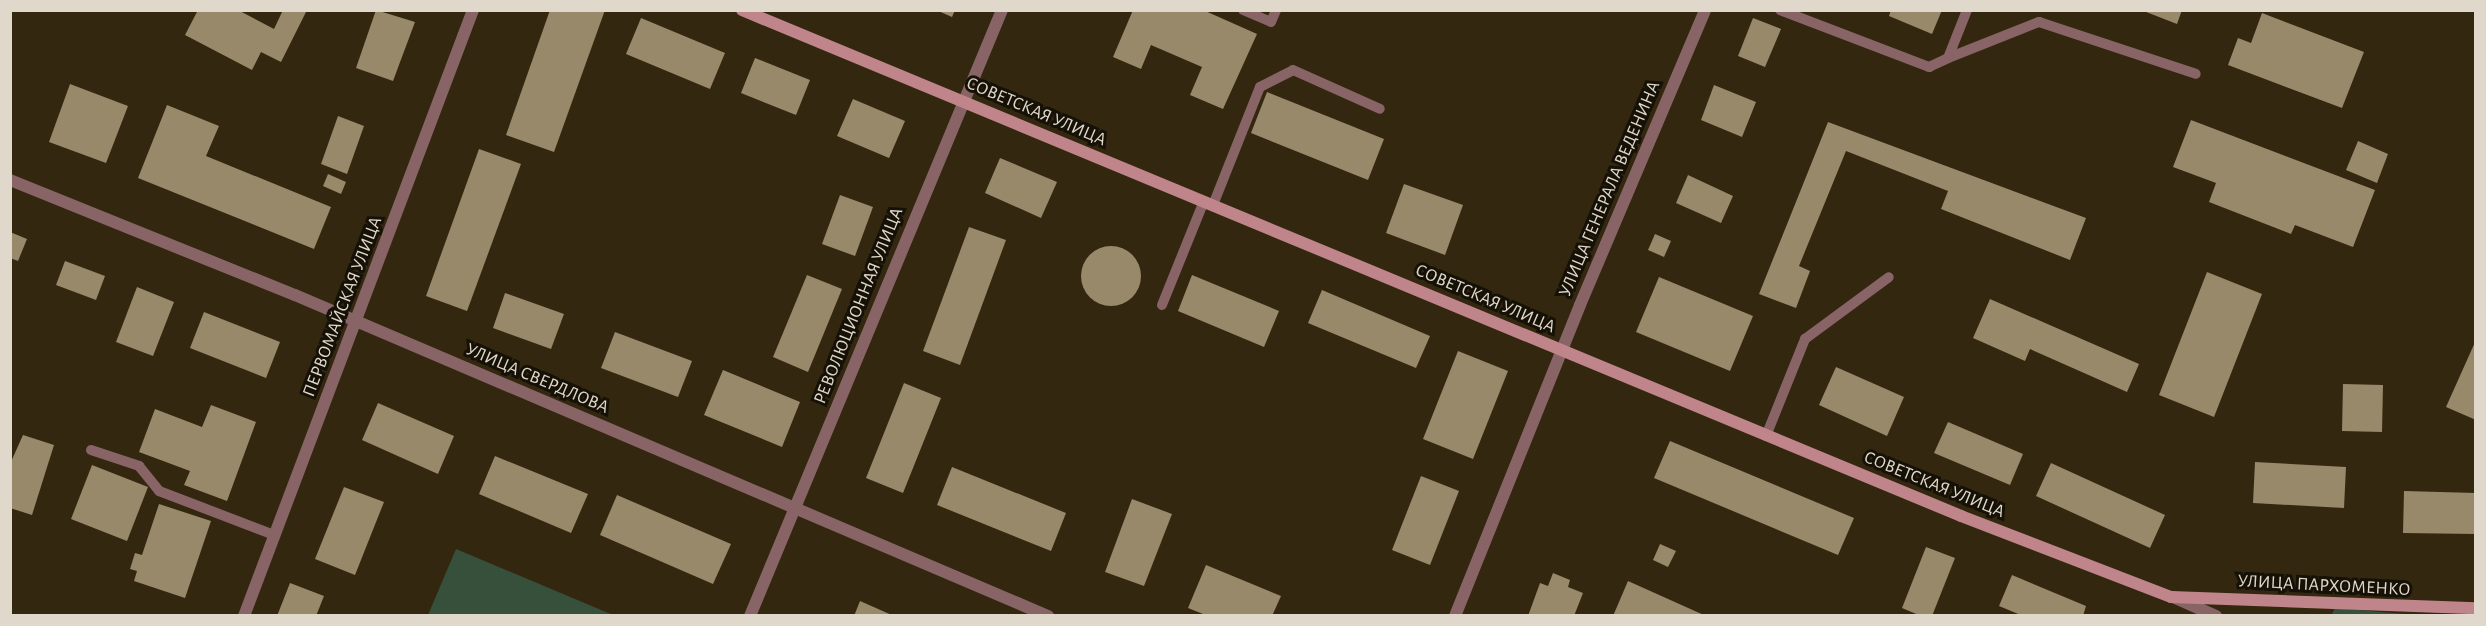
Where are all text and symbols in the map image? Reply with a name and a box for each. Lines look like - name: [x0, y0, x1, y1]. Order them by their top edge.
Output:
- street label: СОВЕТСКАЯ УЛИЦА: [963, 73, 1109, 151]
- street label: УЛИЦА ГЕНЕРАЛА ВЕДЕНИНА: [1555, 78, 1665, 300]
- street label: РЕВОЛЮЦИОННАЯ УЛИЦА: [810, 205, 908, 407]
- street label: ПЕРВОМАЙСКАЯ УЛИЦА: [299, 214, 387, 400]
- street label: СОВЕТСКАЯ УЛИЦА: [1412, 260, 1558, 338]
- street label: УЛИЦА СВЕРДЛОВА: [462, 339, 612, 419]
- street label: СОВЕТСКАЯ УЛИЦА: [1860, 447, 2008, 523]
- street label: УЛИЦА ПАРХОМЕНКО: [2237, 571, 2411, 601]

